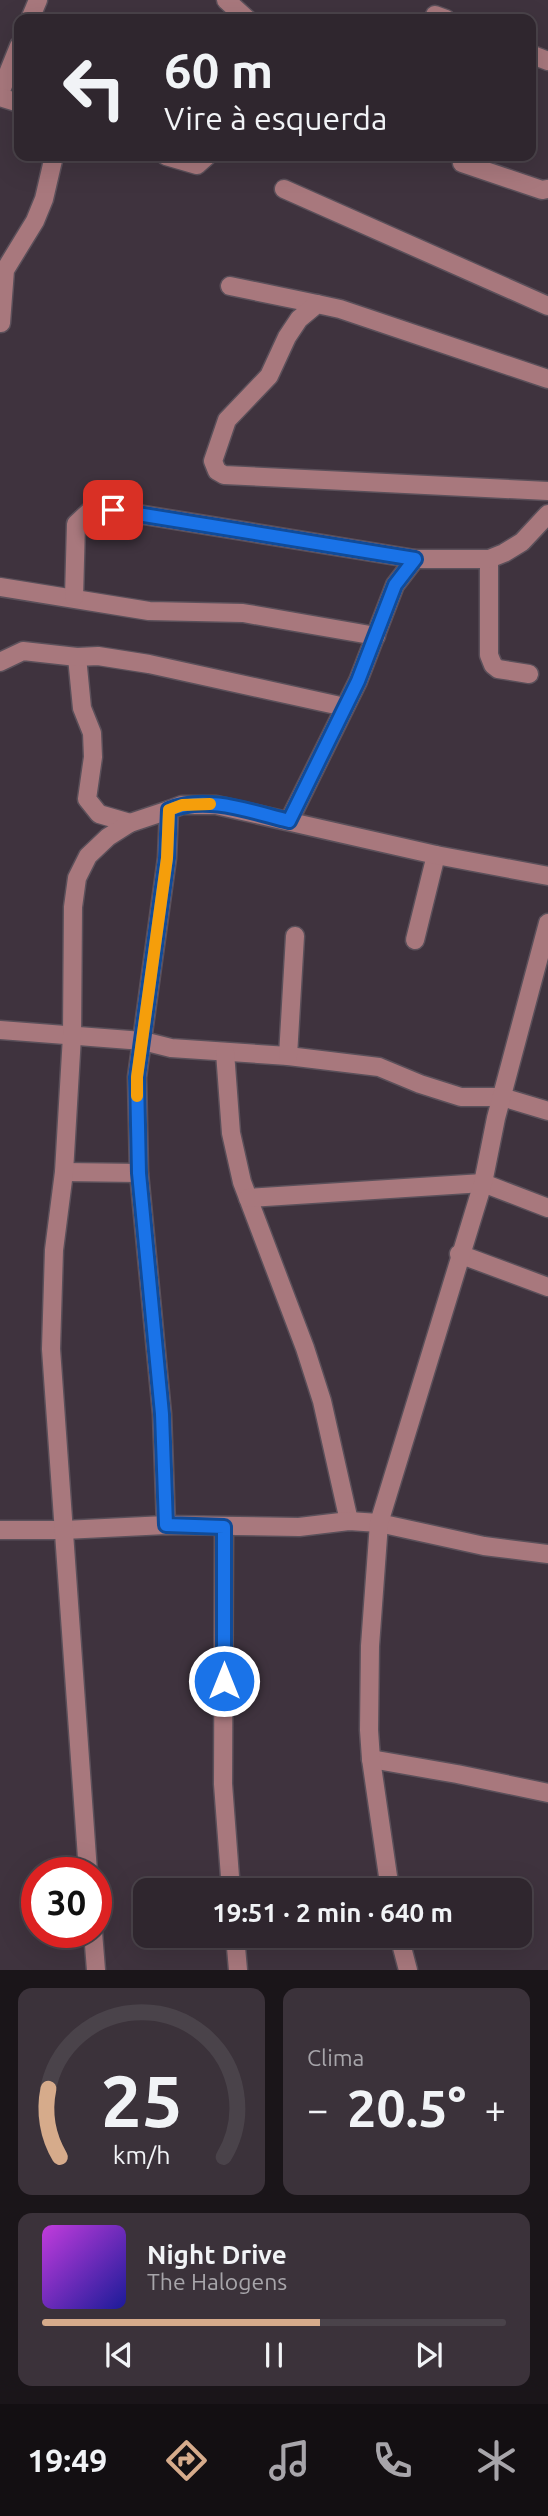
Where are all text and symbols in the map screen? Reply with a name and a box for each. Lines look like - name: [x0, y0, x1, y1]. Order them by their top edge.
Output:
- icon: left: [49, 42, 140, 133]
- text: 60 m: [164, 42, 273, 97]
- text: Vire à esquerda: [164, 100, 387, 136]
- pin: [83, 480, 143, 540]
- icon: arrive: [94, 491, 132, 529]
- position arrow: [187, 1644, 261, 1718]
- speed limit sign: 30: [21, 1857, 112, 1948]
- text: 19:51 · 2 min · 640 m: [212, 1898, 453, 1927]
- text: Clima: [307, 2045, 364, 2070]
- text: 25: [100, 2060, 183, 2142]
- text: 20.5°: [347, 2079, 466, 2137]
- text: −: [307, 2088, 328, 2130]
- text: +: [485, 2088, 506, 2130]
- text: km/h: [113, 2141, 170, 2169]
- text: Night Drive: [147, 2240, 287, 2269]
- text: The Halogens: [147, 2269, 287, 2294]
- icon: previous: [100, 2336, 138, 2374]
- icon: pause: [255, 2336, 293, 2374]
- icon: next: [410, 2336, 448, 2374]
- icon: directions: [162, 2436, 211, 2485]
- icon: music: [265, 2436, 314, 2485]
- icon: phone: [368, 2436, 417, 2485]
- icon: climate: [472, 2436, 521, 2485]
- text: 19:49: [27, 2442, 107, 2478]

